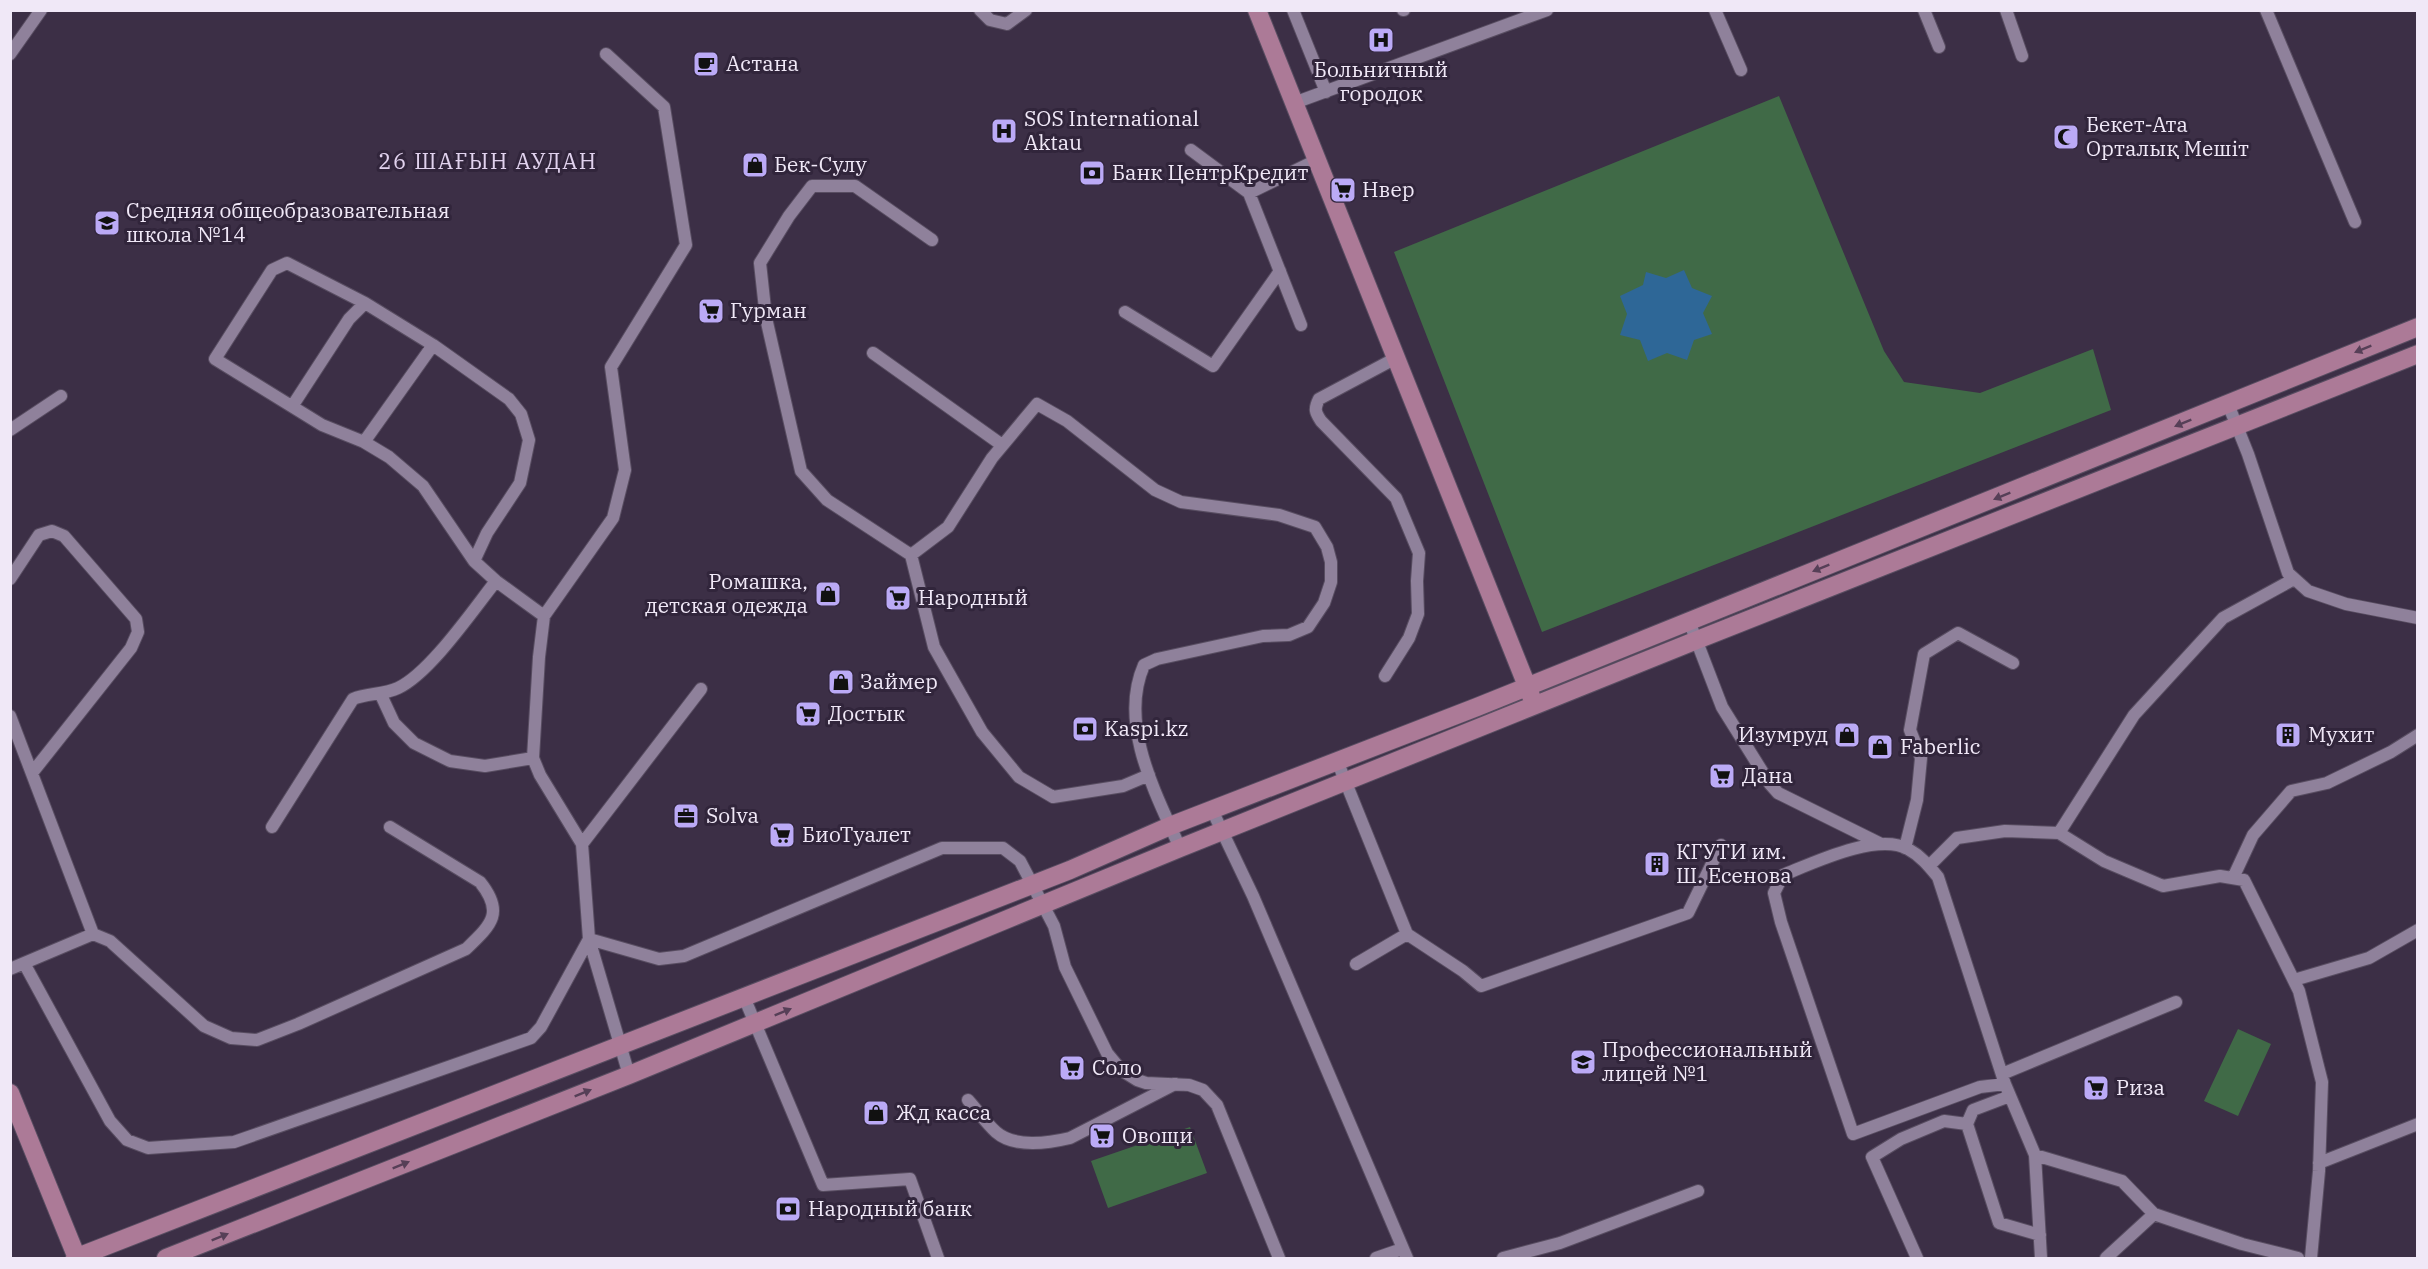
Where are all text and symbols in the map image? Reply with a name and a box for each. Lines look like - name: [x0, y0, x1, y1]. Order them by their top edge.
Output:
- hospital icon: Больничный городок: [1366, 25, 1396, 55]
- cafe icon: Астана: [691, 49, 721, 79]
- place label: Астана: [726, 49, 799, 77]
- place label: Больничный городок: [1314, 55, 1448, 107]
- place label: SOS International Aktau: [1024, 104, 1199, 156]
- place label: Бекет-Ата Орталық Мешіт: [2086, 110, 2249, 162]
- hospital icon: SOS International Aktau: [989, 116, 1019, 146]
- mosque icon: Бекет-Ата Орталық Мешіт: [2051, 122, 2081, 152]
- district label: 26 ШАҒЫН АУДАН: [378, 146, 598, 175]
- shop icon: Бек-Сулу: [740, 150, 770, 180]
- place label: Бек-Сулу: [774, 150, 867, 178]
- bank icon: Банк ЦентрКредит: [1077, 158, 1107, 188]
- place label: Банк ЦентрКредит: [1112, 158, 1308, 186]
- supermarket icon: Нвер: [1328, 175, 1358, 205]
- place label: Нвер: [1362, 175, 1415, 203]
- place label: Cредняя общеобразовательная школа №14: [126, 196, 450, 248]
- school or university icon: Cредняя общеобразовательная школа №14: [92, 208, 122, 238]
- supermarket icon: Гурман: [696, 296, 726, 326]
- place label: Гурман: [730, 296, 807, 324]
- one-way arrow: [2354, 345, 2372, 355]
- one-way arrow: [2173, 418, 2191, 428]
- one-way arrow: [1992, 491, 2010, 501]
- one-way arrow: [1811, 563, 1829, 573]
- place label: Ромашка, детская одежда: [645, 567, 808, 619]
- shop icon: Ромашка, детская одежда: [813, 579, 843, 609]
- supermarket icon: Народный: [883, 583, 913, 613]
- place label: Народный: [918, 583, 1028, 611]
- shop icon: Займер: [826, 667, 856, 697]
- place label: Займер: [860, 667, 938, 695]
- supermarket icon: Достык: [793, 699, 823, 729]
- place label: Достык: [828, 699, 905, 727]
- bank icon: Kaspi.kz: [1070, 714, 1100, 744]
- place label: Kaspi.kz: [1104, 714, 1189, 742]
- place label: Изумруд: [1738, 720, 1828, 748]
- shop icon: Изумруд: [1832, 720, 1862, 750]
- building icon: Мухит: [2273, 720, 2303, 750]
- place label: Мухит: [2308, 720, 2374, 748]
- shop icon: Faberlic: [1865, 732, 1895, 762]
- place label: Faberlic: [1900, 732, 1981, 760]
- supermarket icon: Дана: [1707, 761, 1737, 791]
- place label: Дана: [1742, 761, 1793, 789]
- office icon: Solva: [671, 801, 701, 831]
- place label: Solva: [706, 801, 759, 829]
- supermarket icon: БиоТуалет: [767, 820, 797, 850]
- place label: БиоТуалет: [802, 820, 911, 848]
- place label: КГУТИ им. Ш. Есенова: [1676, 837, 1792, 889]
- building icon: КГУТИ им. Ш. Есенова: [1642, 849, 1672, 879]
- one-way arrow: [774, 1007, 792, 1016]
- place label: Профессиональный лицей №1: [1602, 1035, 1813, 1087]
- school or university icon: Профессиональный лицей №1: [1568, 1047, 1598, 1077]
- supermarket icon: Соло: [1057, 1053, 1087, 1083]
- place label: Соло: [1092, 1053, 1142, 1081]
- supermarket icon: Риза: [2081, 1073, 2111, 1103]
- place label: Риза: [2116, 1073, 2165, 1101]
- one-way arrow: [574, 1088, 592, 1098]
- shop icon: Жд касса: [861, 1098, 891, 1128]
- place label: Жд касса: [896, 1098, 991, 1126]
- supermarket icon: Овощи: [1087, 1121, 1117, 1151]
- place label: Овощи: [1122, 1121, 1193, 1149]
- one-way arrow: [393, 1160, 411, 1170]
- bank icon: Народный банк: [773, 1194, 803, 1224]
- place label: Народный банк: [808, 1194, 972, 1222]
- one-way arrow: [211, 1232, 229, 1241]

